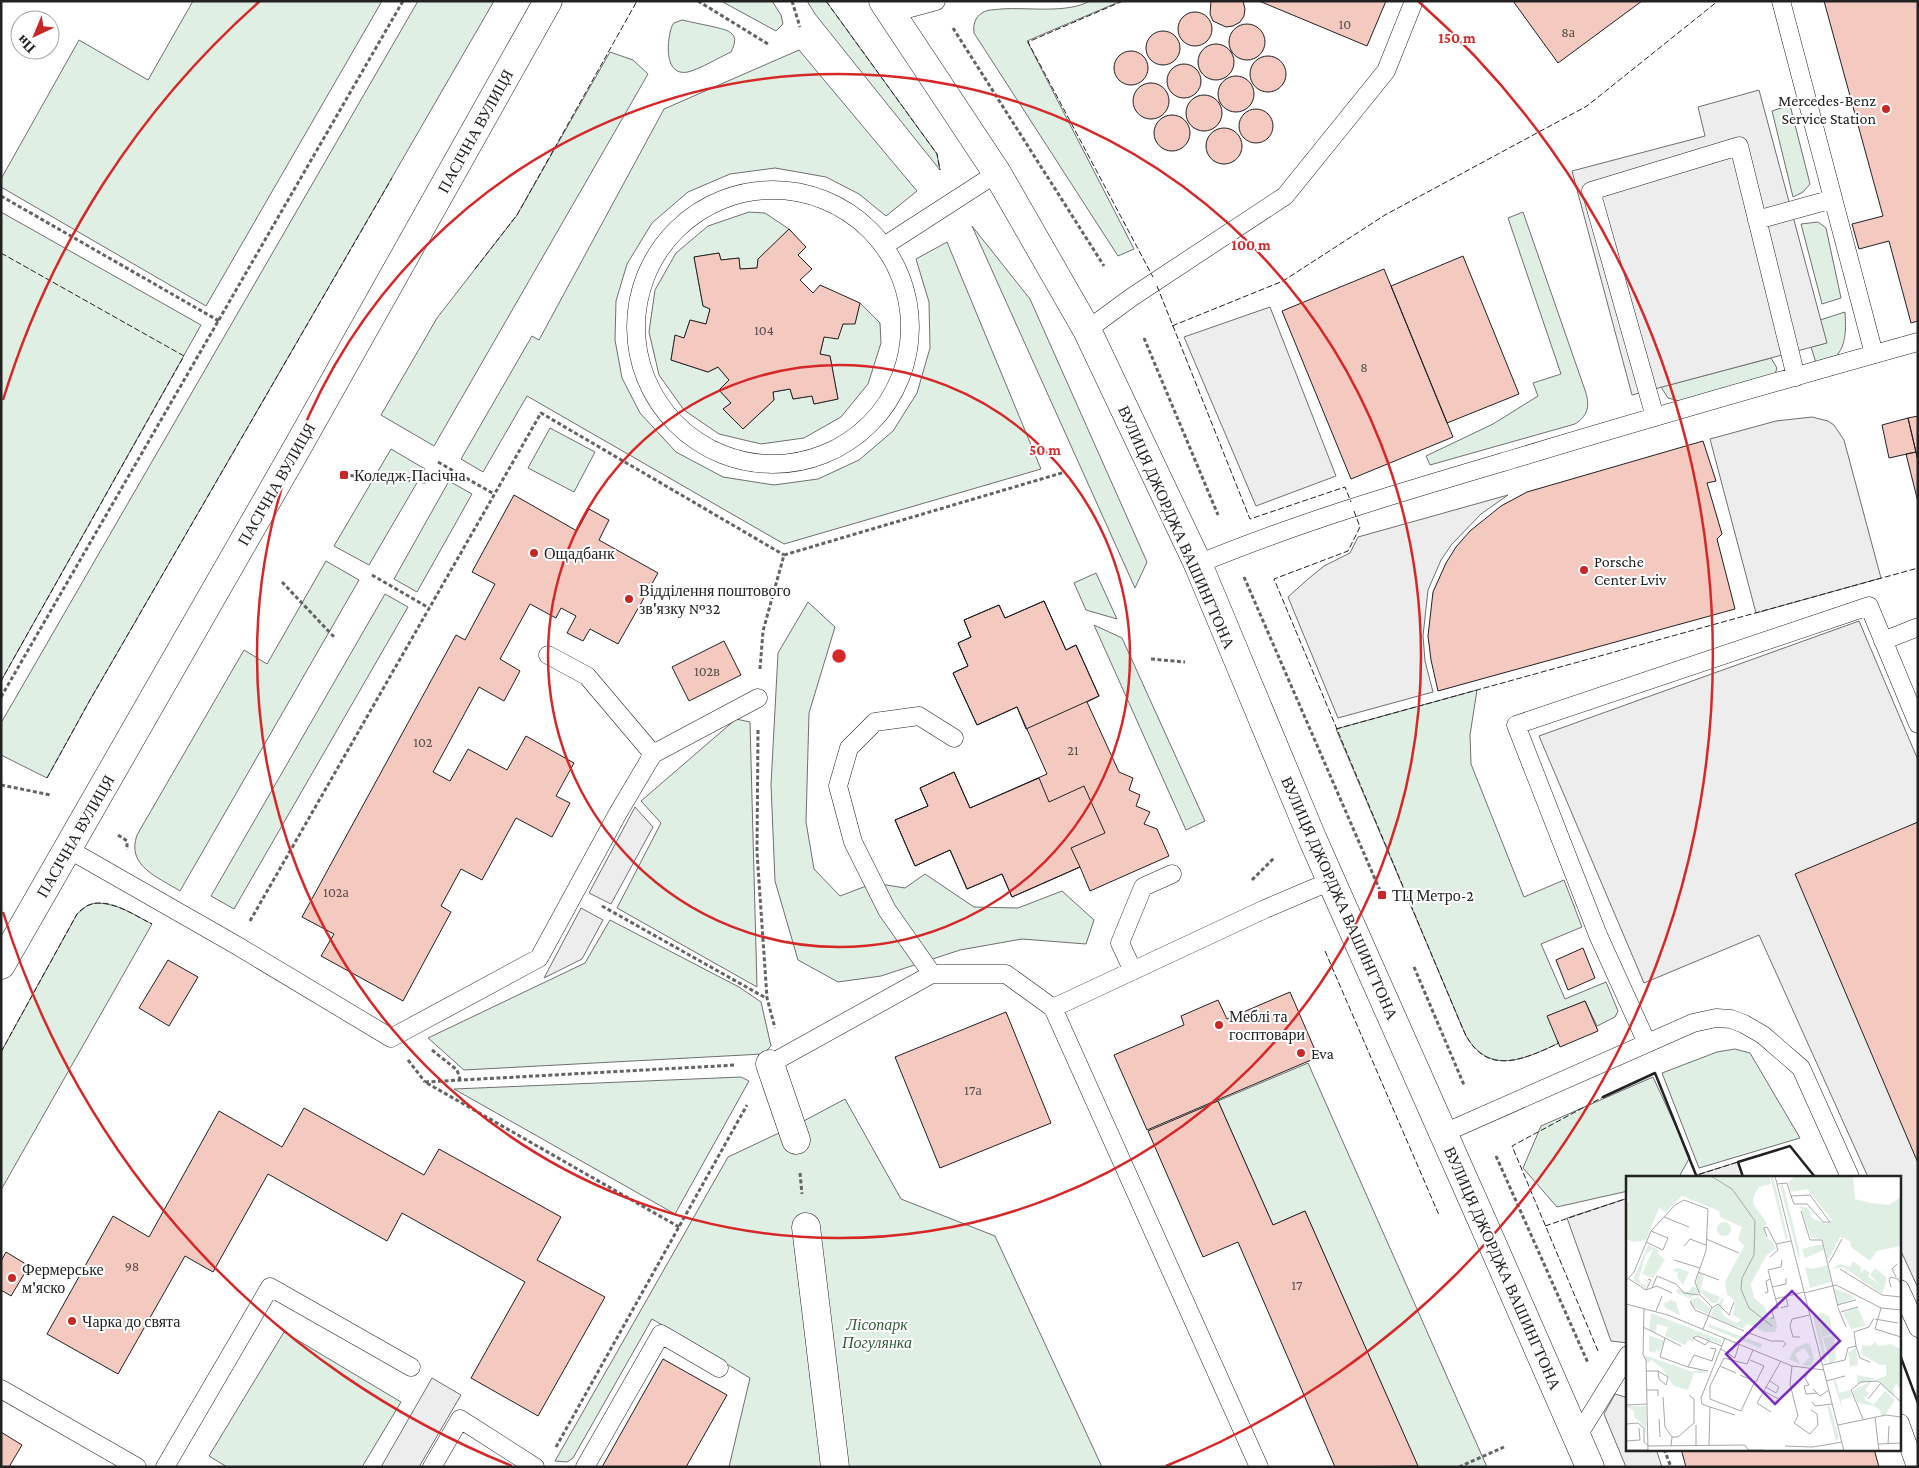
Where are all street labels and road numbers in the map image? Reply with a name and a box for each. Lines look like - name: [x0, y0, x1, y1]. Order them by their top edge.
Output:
- street label: ПАСІЧНА ВУЛИЦЯ: [434, 66, 517, 196]
- street label: ВУЛИЦЯ ДЖОРДЖА ВАШИНГТОНА: [1114, 403, 1238, 652]
- street label: ПАСІЧНА ВУЛИЦЯ: [234, 420, 319, 549]
- street label: ПАСІЧНА ВУЛИЦЯ: [33, 772, 118, 901]
- street label: ВУЛИЦЯ ДЖОРДЖА ВАШИНГТОНА: [1277, 774, 1401, 1023]
- street label: ВУЛИЦЯ ДЖОРДЖА ВАШИНГТОНА: [1440, 1144, 1564, 1393]

